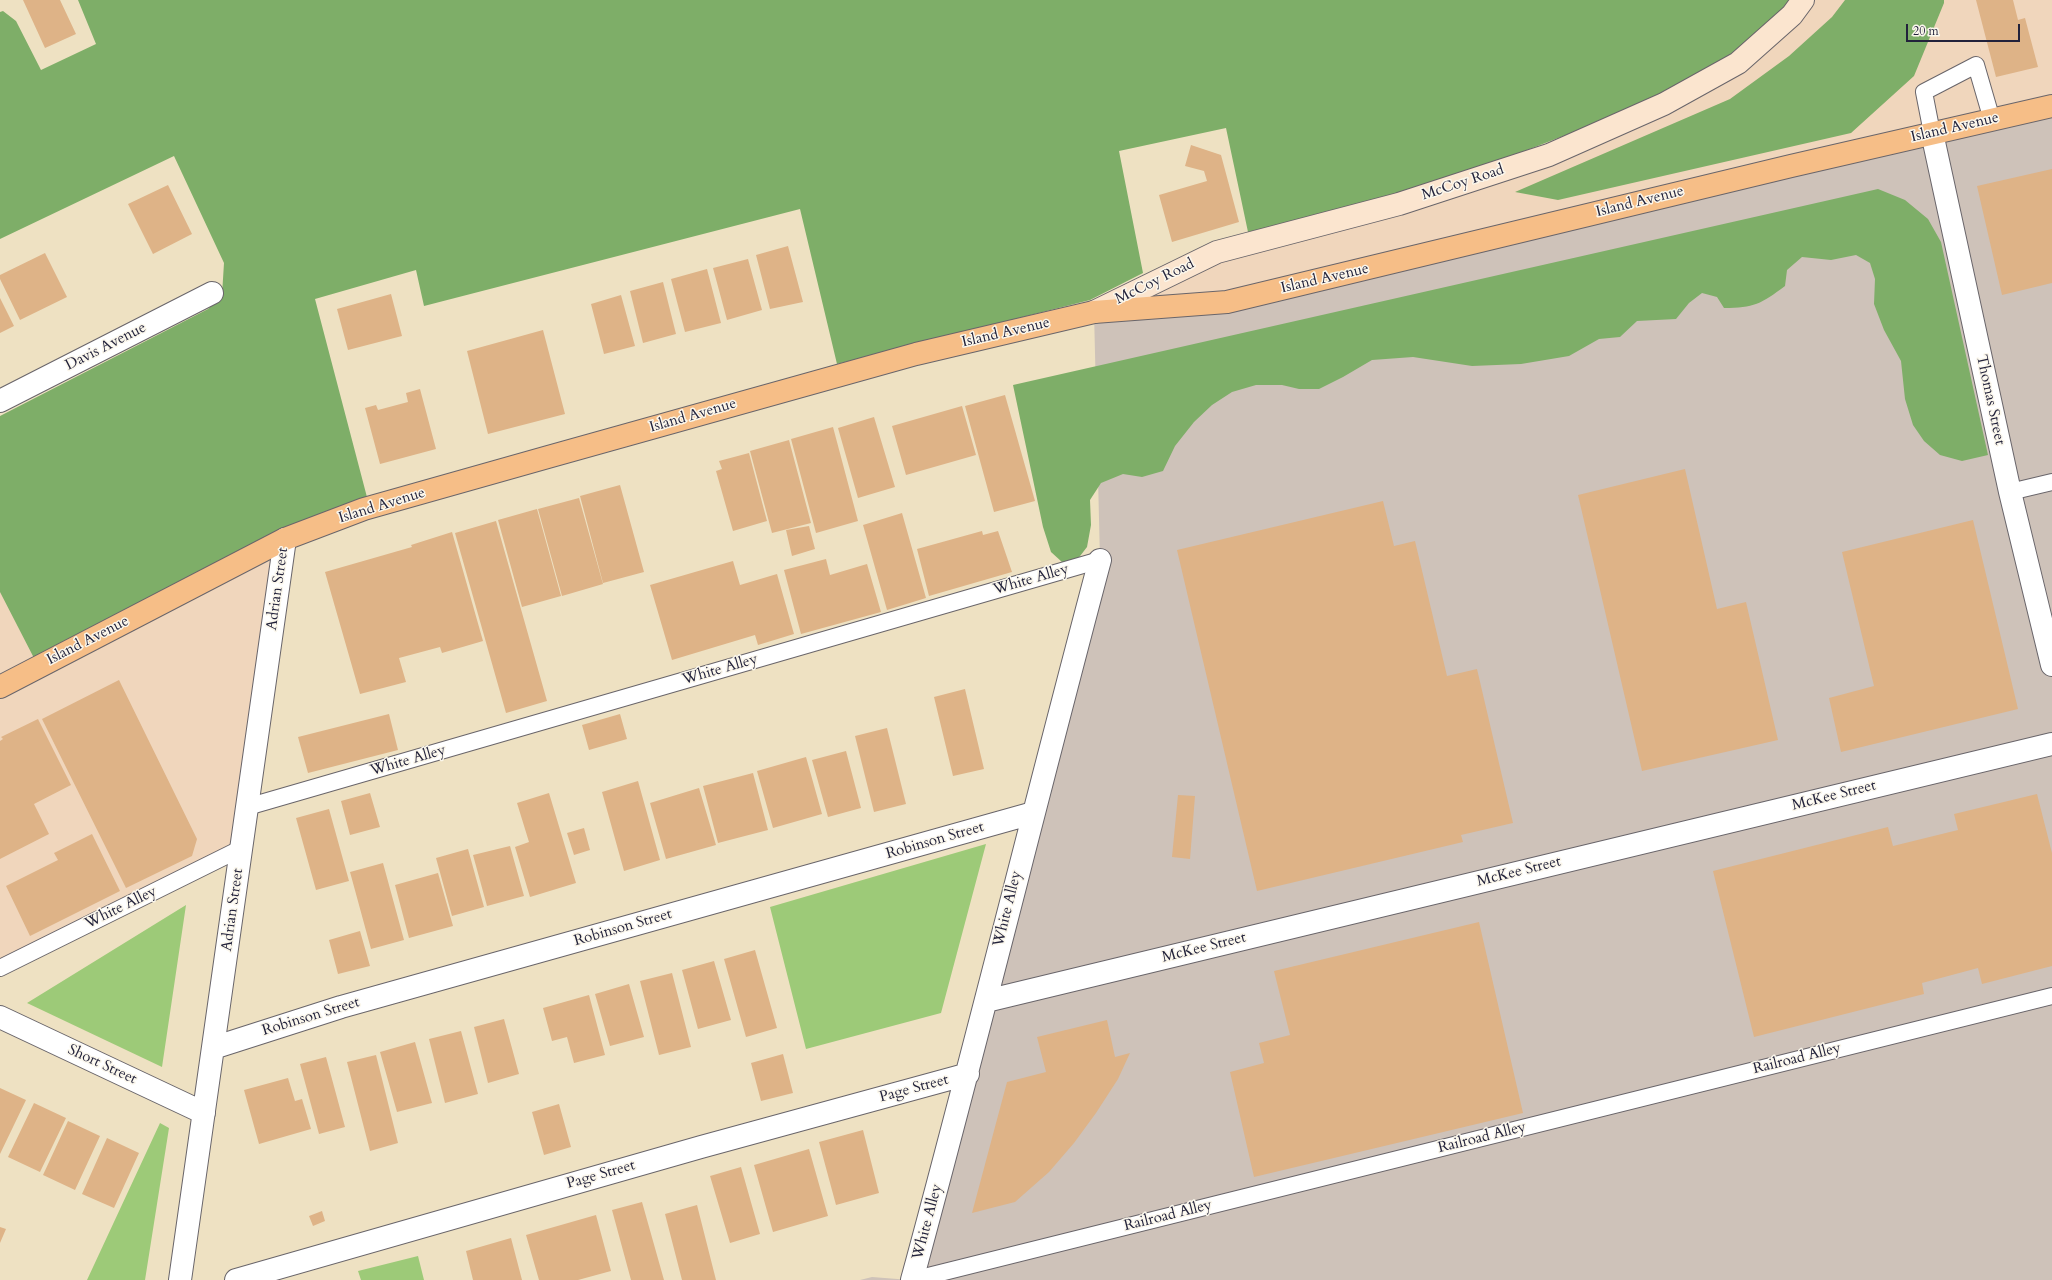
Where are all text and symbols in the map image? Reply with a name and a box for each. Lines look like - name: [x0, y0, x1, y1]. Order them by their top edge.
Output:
- scale bar: [1908, 16, 2022, 42]
- text: 20 m: [1913, 23, 1939, 39]
- street label: Island Avenue: [1909, 109, 2001, 147]
- street label: McCoy Road: [1420, 161, 1506, 205]
- street label: Island Avenue: [1594, 182, 1686, 222]
- street label: McCoy Road: [1113, 255, 1197, 309]
- street label: Island Avenue: [1279, 260, 1371, 298]
- street label: Island Avenue: [960, 314, 1052, 352]
- street label: Davis Avenue: [63, 319, 149, 375]
- street label: Thomas Street: [1972, 353, 2008, 447]
- street label: Island Avenue: [647, 395, 739, 437]
- street label: Island Avenue: [337, 484, 427, 528]
- street label: Adrian Street: [263, 546, 293, 632]
- street label: White Alley: [991, 561, 1071, 599]
- street label: Island Avenue: [44, 613, 132, 669]
- street label: White Alley: [680, 651, 760, 689]
- street label: White Alley: [368, 742, 448, 780]
- street label: McKee Street: [1790, 777, 1878, 815]
- street label: Robinson Street: [884, 818, 986, 864]
- street label: McKee Street: [1475, 853, 1563, 891]
- street label: Adrian Street: [218, 867, 248, 953]
- street label: White Alley: [990, 869, 1026, 949]
- street label: White Alley: [82, 883, 160, 933]
- street label: Robinson Street: [572, 905, 674, 951]
- street label: McKee Street: [1160, 929, 1248, 967]
- street label: Robinson Street: [260, 994, 362, 1040]
- street label: Railroad Alley: [1751, 1039, 1843, 1079]
- street label: Short Street: [65, 1041, 139, 1089]
- street label: Page Street: [878, 1071, 950, 1107]
- street label: Railroad Alley: [1436, 1118, 1528, 1158]
- street label: Page Street: [565, 1157, 637, 1193]
- street label: White Alley: [909, 1182, 947, 1262]
- street label: Railroad Alley: [1122, 1196, 1214, 1236]

